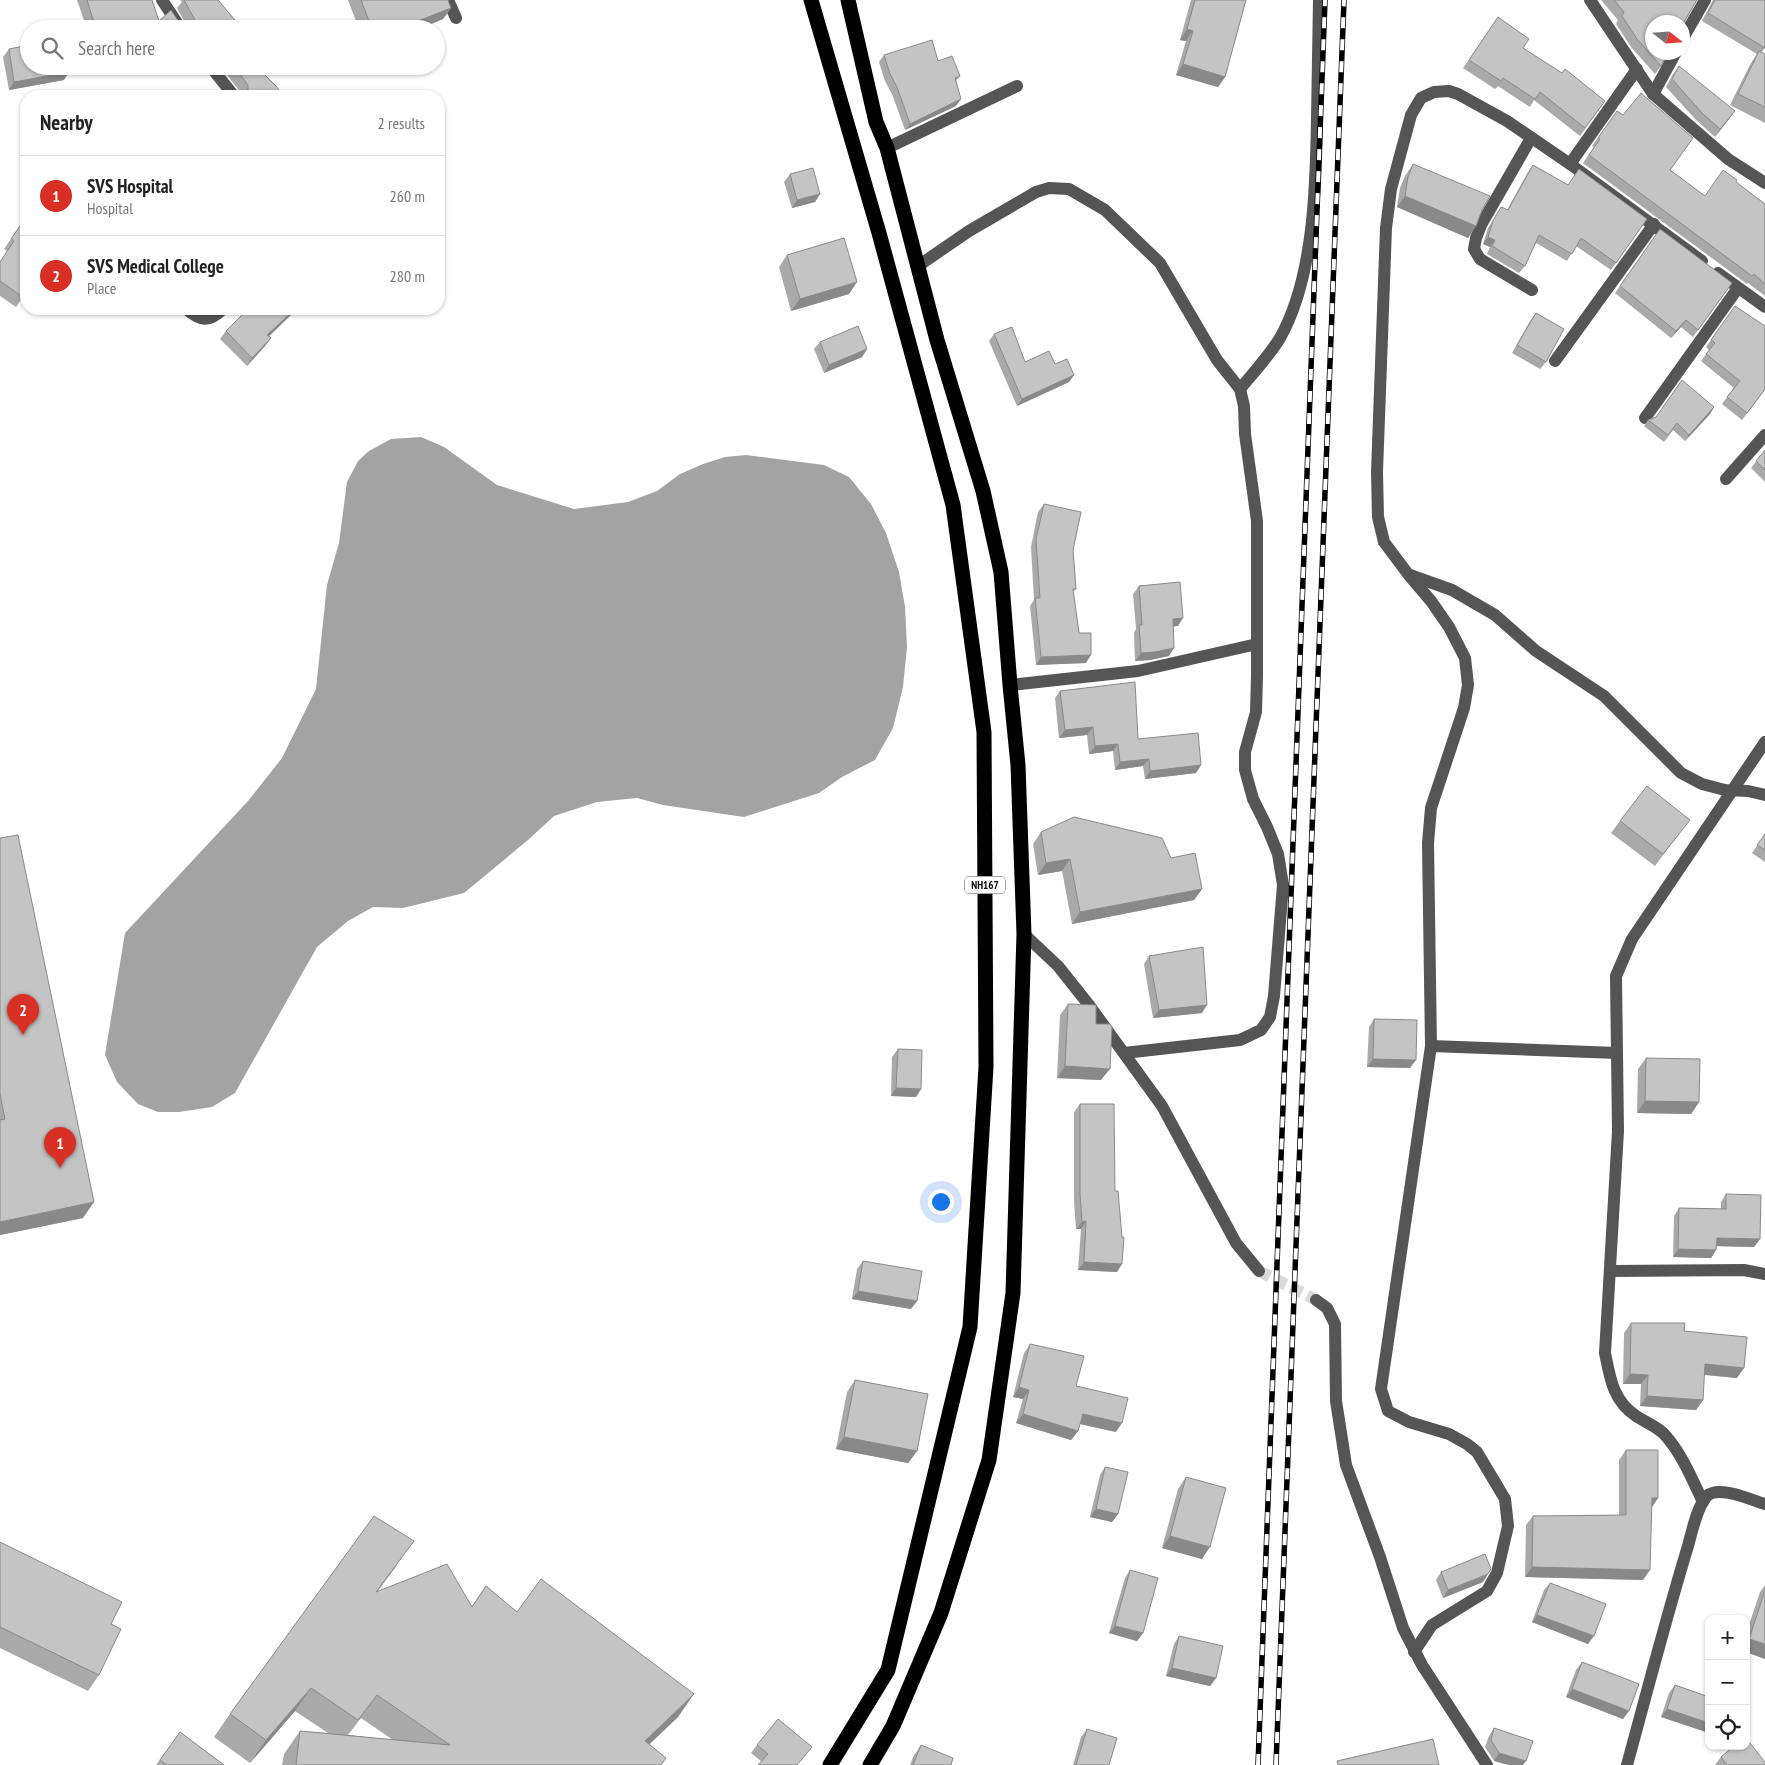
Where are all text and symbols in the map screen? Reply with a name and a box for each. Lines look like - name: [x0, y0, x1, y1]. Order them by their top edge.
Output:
- north arrow: [1645, 15, 1690, 60]
- search box: [20, 20, 445, 75]
- icon: search: [38, 34, 66, 62]
- text: Search here: [78, 36, 155, 60]
- text: Nearby: [40, 109, 93, 136]
- text: 2 results: [378, 113, 425, 133]
- text: SVS Hospital: [87, 174, 173, 198]
- text: 1: [52, 186, 60, 206]
- text: 260 m: [390, 186, 425, 206]
- text: Hospital: [87, 198, 133, 218]
- text: SVS Medical College: [87, 254, 224, 278]
- text: 2: [52, 266, 60, 286]
- text: 280 m: [390, 266, 425, 286]
- text: Place: [87, 278, 116, 298]
- road number: NH167: [965, 876, 1005, 894]
- pin: 2: [7, 994, 39, 1035]
- pin: 1: [44, 1127, 76, 1168]
- your location: [928, 1189, 954, 1215]
- map controls: [1705, 1615, 1750, 1750]
- button: +: [1705, 1615, 1750, 1660]
- button: −: [1705, 1660, 1750, 1705]
- button: locate: [1705, 1705, 1750, 1750]

